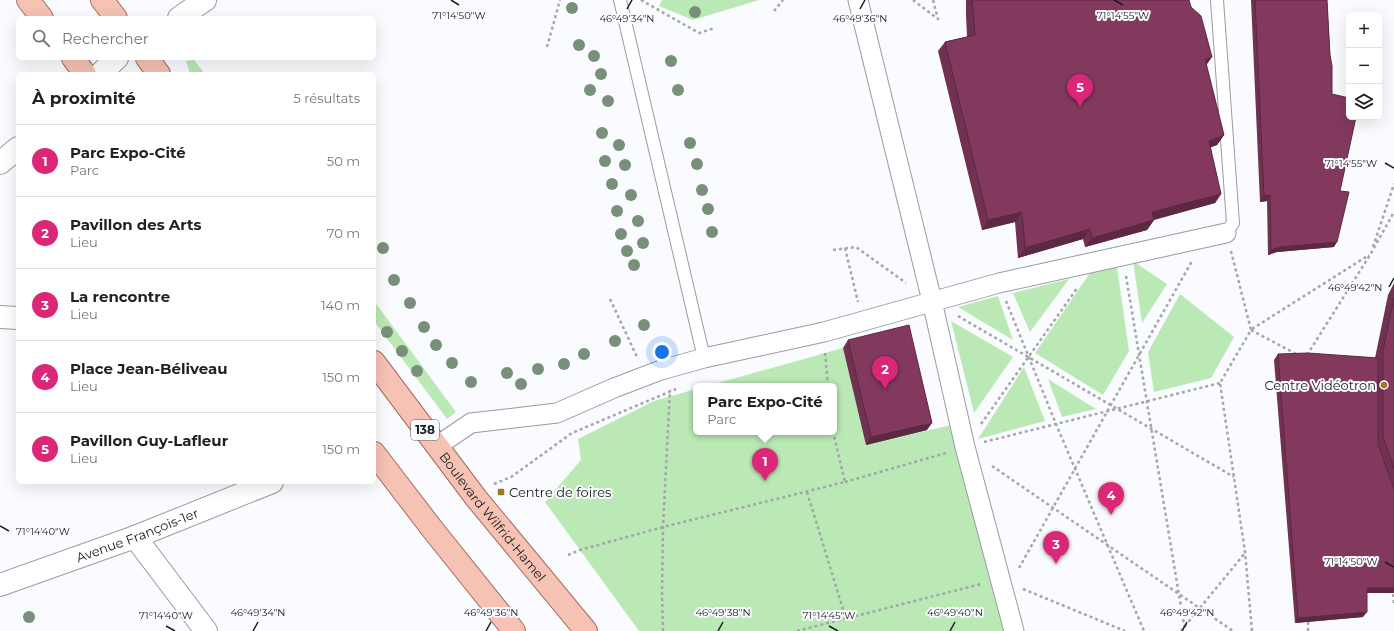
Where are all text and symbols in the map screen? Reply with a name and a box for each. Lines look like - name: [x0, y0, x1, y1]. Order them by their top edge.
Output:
- text: 71°14'50"W: [432, 9, 486, 22]
- text: 71°14'55"W: [1097, 9, 1149, 22]
- text: 46°49'34"N: [600, 12, 655, 25]
- text: 46°49'36"N: [833, 12, 887, 25]
- map controls: [1346, 12, 1382, 120]
- button: +: [1346, 12, 1382, 48]
- search box: [16, 16, 376, 60]
- icon: search: [30, 27, 52, 49]
- text: Rechercher: [62, 29, 149, 48]
- button: −: [1346, 48, 1382, 84]
- pin: 5: [1067, 74, 1093, 107]
- button: layers: [1346, 84, 1382, 120]
- text: À proximité: [32, 88, 136, 108]
- text: 5 résultats: [294, 90, 360, 106]
- text: Parc Expo-Cité: [70, 143, 186, 162]
- text: 1: [42, 153, 48, 169]
- text: 50 m: [327, 153, 360, 169]
- text: 71°14'55"W: [1325, 157, 1377, 170]
- text: Parc: [70, 162, 99, 178]
- text: Pavillon des Arts: [70, 215, 202, 234]
- text: 2: [41, 225, 49, 241]
- text: 70 m: [327, 225, 360, 241]
- text: Lieu: [70, 234, 98, 250]
- text: 46°49'42"N: [1328, 281, 1382, 294]
- text: La rencontre: [70, 287, 170, 306]
- text: 3: [41, 297, 49, 313]
- text: 140 m: [321, 297, 360, 313]
- text: Lieu: [70, 306, 98, 322]
- your location: [652, 342, 672, 362]
- pin: 2: [872, 356, 898, 389]
- text: Place Jean-Béliveau: [70, 359, 228, 378]
- text: 4: [41, 369, 49, 385]
- text: 150 m: [322, 369, 360, 385]
- place label: Centre Vidéotron: [1264, 377, 1376, 393]
- text: Lieu: [70, 378, 98, 394]
- marker: Centre Vidéotron: [1379, 380, 1389, 390]
- popup: [693, 383, 837, 435]
- text: Parc Expo-Cité: [707, 392, 823, 411]
- text: Parc: [707, 411, 736, 427]
- road number: 138: [411, 420, 439, 440]
- text: Pavillon Guy-Lafleur: [70, 431, 228, 450]
- text: 5: [41, 441, 49, 457]
- text: 150 m: [322, 441, 360, 457]
- pin: 1: [752, 448, 778, 481]
- street label: Boulevard Wilfrid-Hamel: [436, 449, 549, 584]
- text: Lieu: [70, 450, 98, 466]
- pin: 4: [1098, 482, 1124, 515]
- place label: Centre de foires: [509, 484, 611, 500]
- marker: Centre de foires: [496, 487, 506, 497]
- street label: Avenue François-1er: [74, 504, 201, 565]
- text: 71°14'40"W: [16, 525, 70, 538]
- pin: 3: [1043, 531, 1069, 564]
- text: 71°14'50"W: [1324, 555, 1378, 568]
- text: 46°49'34"N: [231, 606, 286, 619]
- text: 46°49'36"N: [464, 606, 518, 619]
- text: 46°49'38"N: [695, 606, 751, 619]
- text: 46°49'40"N: [927, 606, 983, 619]
- text: 46°49'42"N: [1160, 606, 1214, 619]
- text: 71°14'40"W: [139, 609, 193, 622]
- text: 71°14'45"W: [803, 609, 855, 622]

